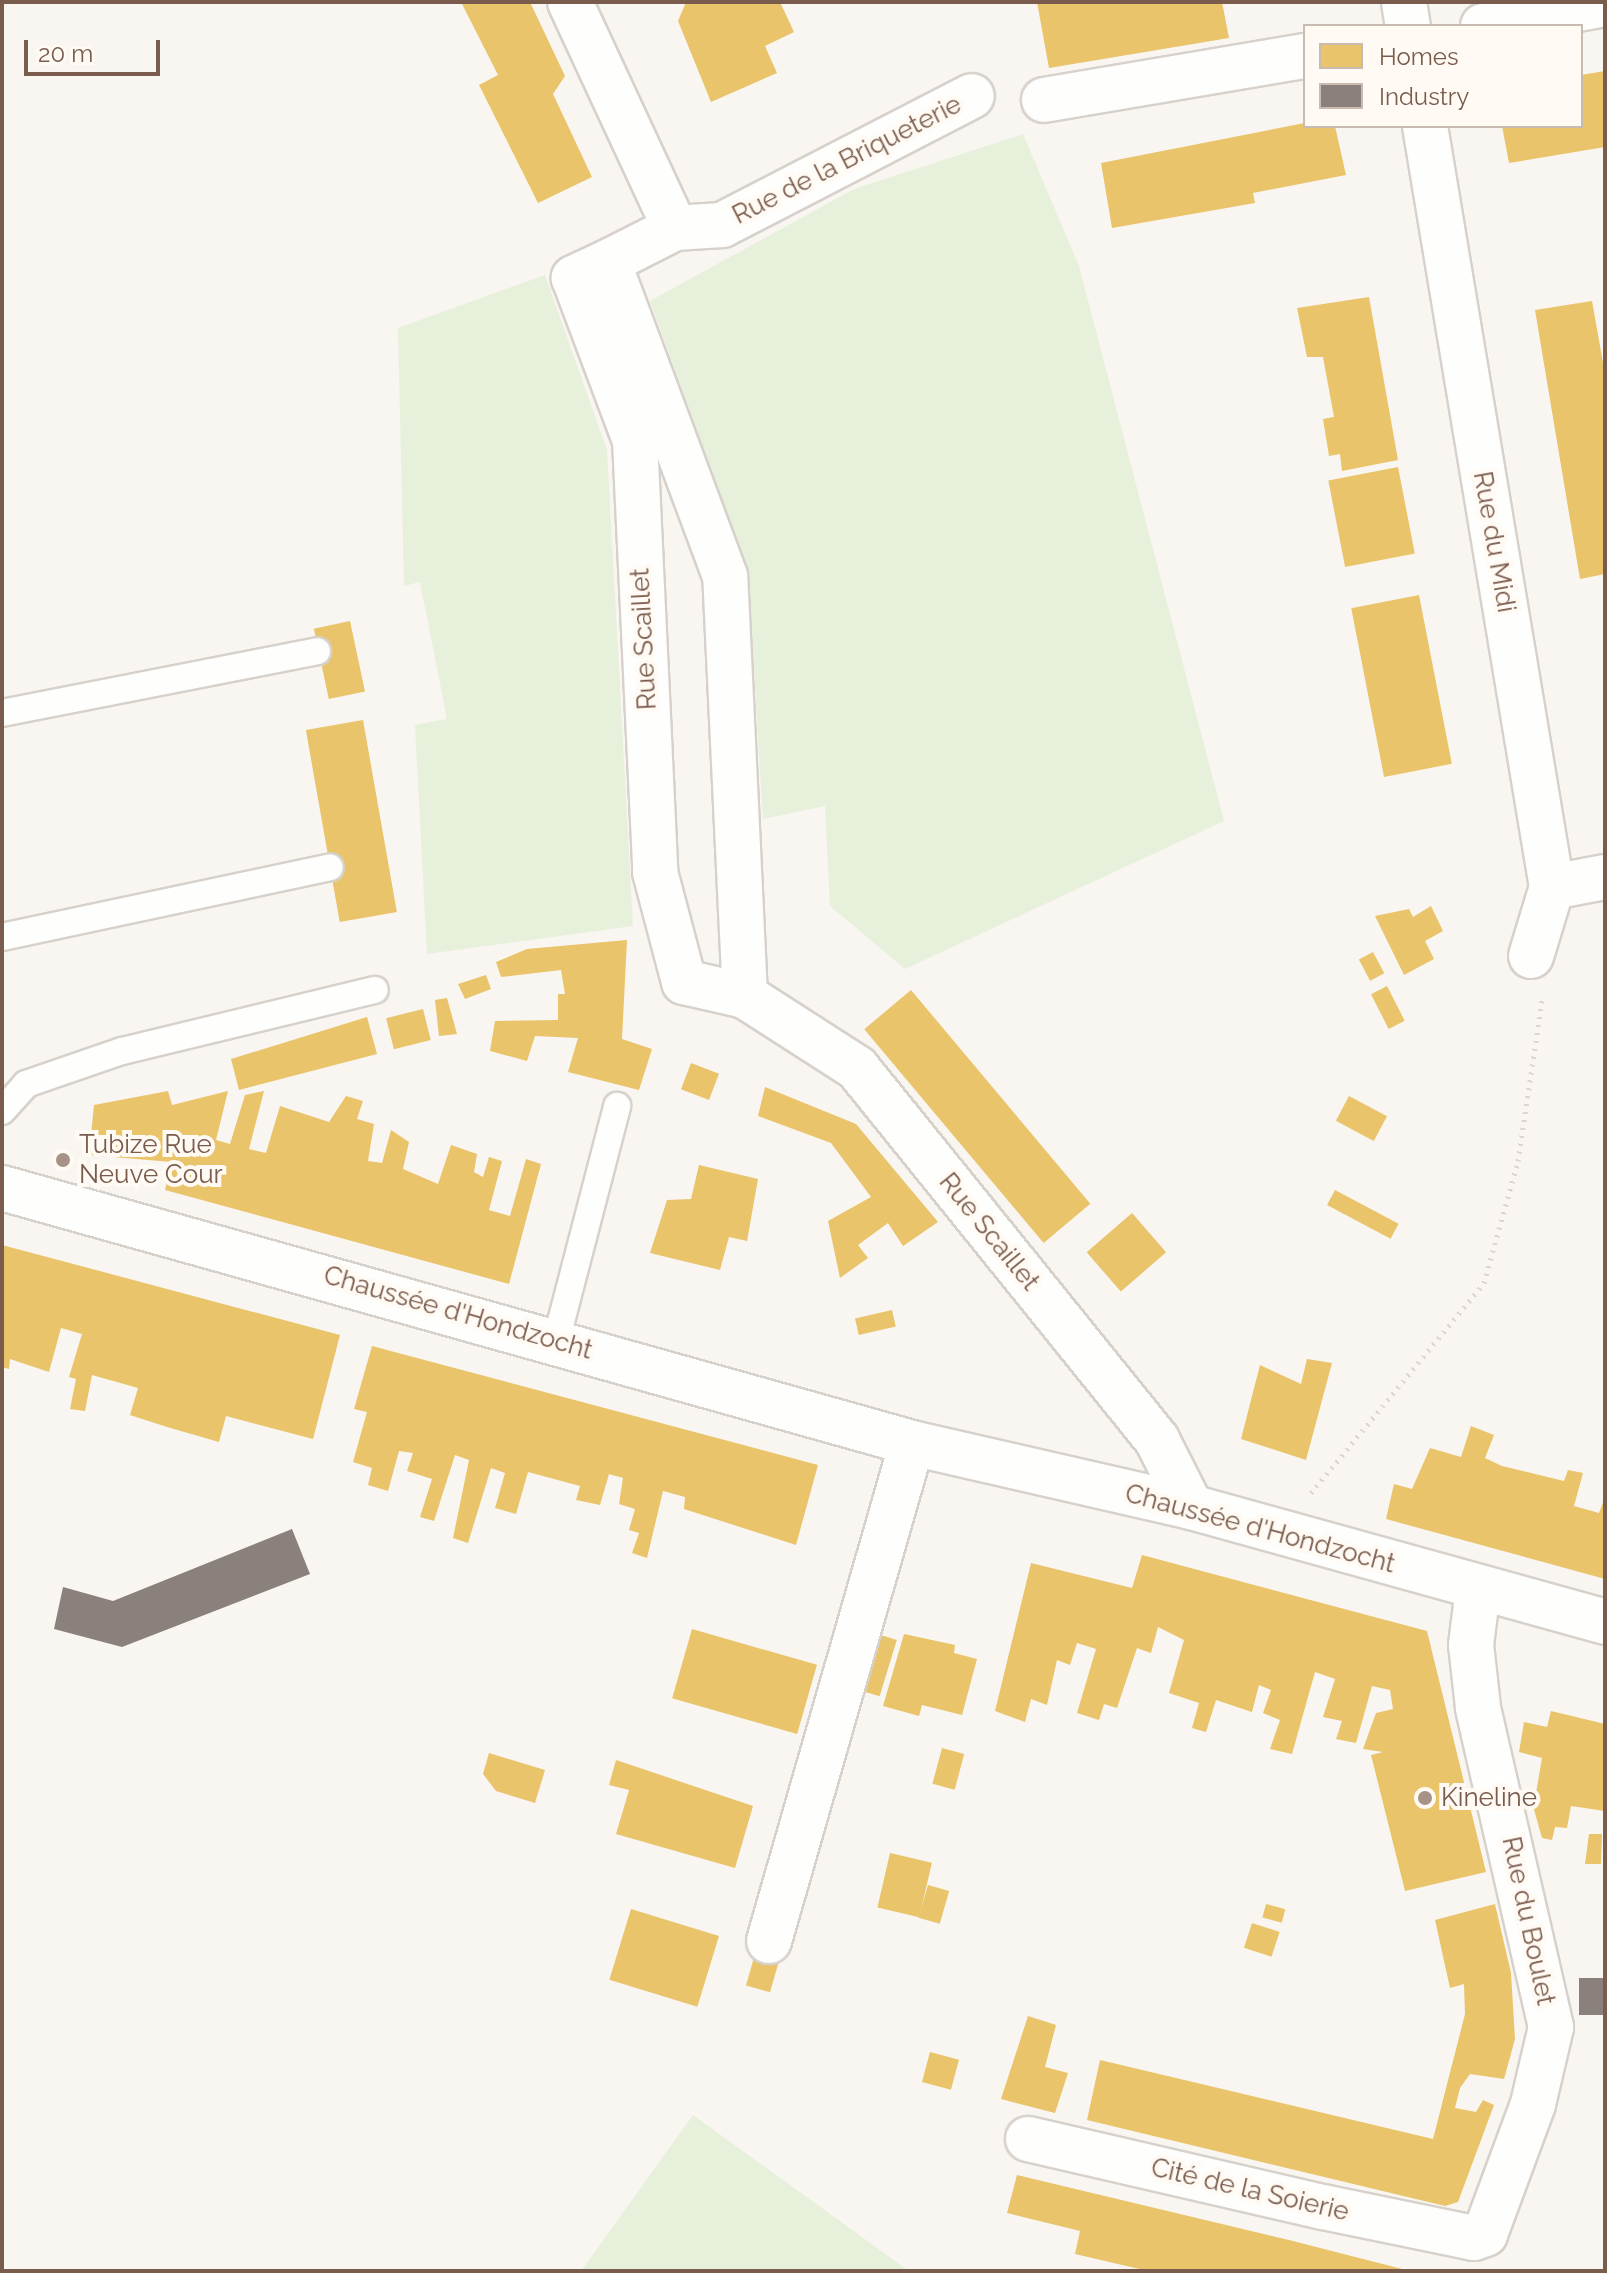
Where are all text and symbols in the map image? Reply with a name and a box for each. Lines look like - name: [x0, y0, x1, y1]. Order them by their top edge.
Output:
- scale bar: [28, 24, 164, 74]
- legend: [1303, 24, 1583, 128]
- text: 20 m: [38, 39, 93, 68]
- text: Homes: [1379, 42, 1459, 71]
- text: Industry: [1379, 82, 1469, 111]
- street label: Rue de la Briqueterie: [727, 89, 967, 231]
- street label: Rue du Midi: [1466, 469, 1522, 615]
- street label: Rue Scaillet: [625, 567, 663, 711]
- place label: Tubize Rue Neuve Cour: [79, 1129, 223, 1190]
- marker: Tubize Rue Neuve Cour: [54, 1151, 72, 1169]
- street label: Rue Scaillet: [932, 1167, 1046, 1297]
- street label: Chaussée d'Hondzocht: [320, 1260, 596, 1366]
- street label: Chaussée d'Hondzocht: [1122, 1478, 1398, 1580]
- place label: Kineline: [1441, 1782, 1537, 1814]
- marker: Kineline: [1416, 1789, 1434, 1807]
- street label: Rue du Boulet: [1495, 1834, 1561, 2008]
- street label: Cité de la Soierie: [1148, 2152, 1352, 2228]

